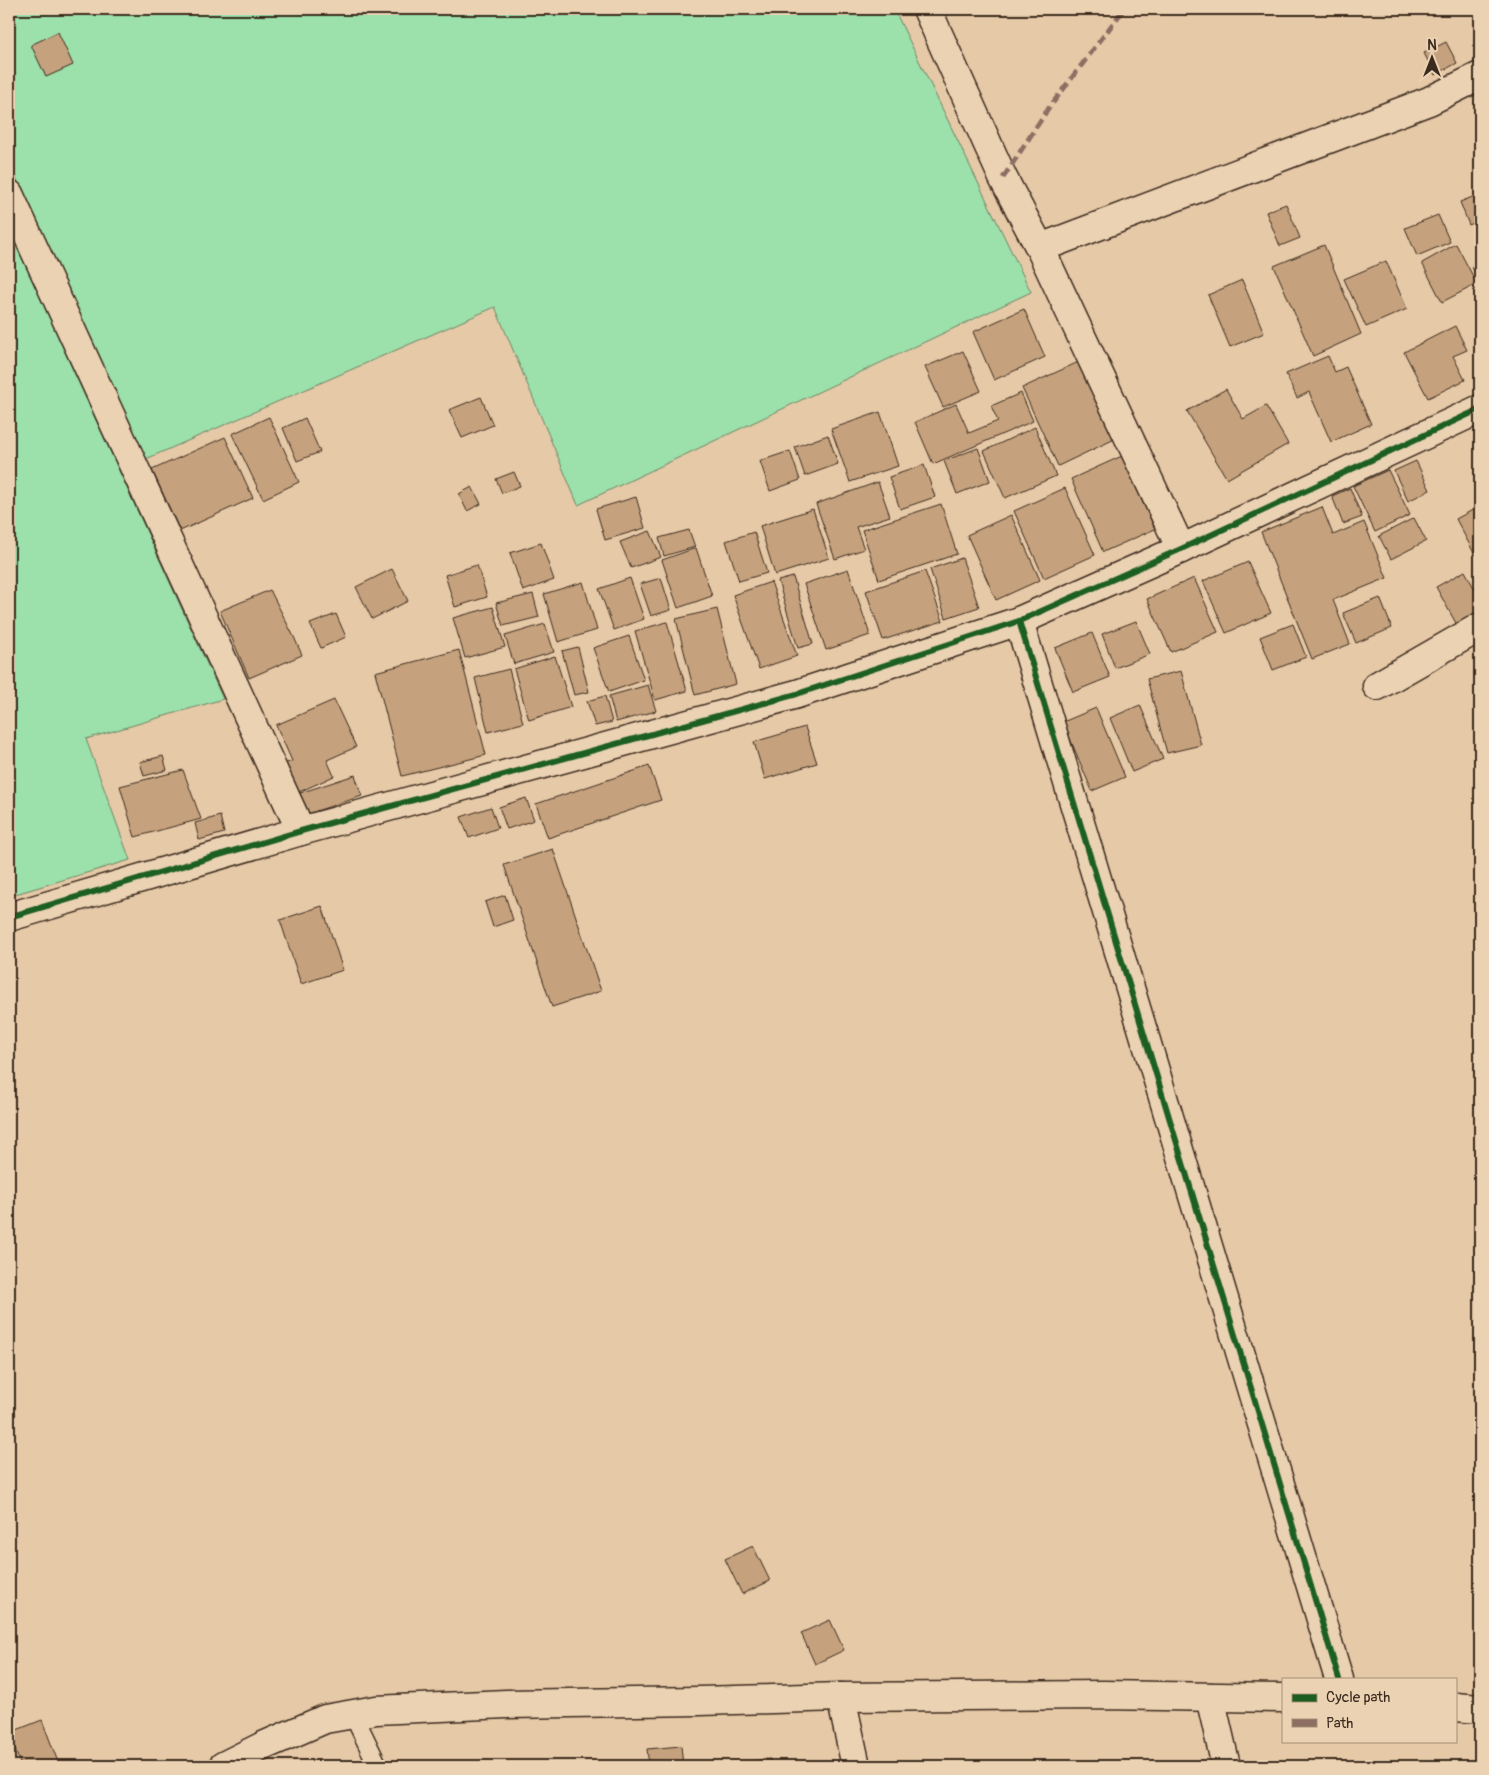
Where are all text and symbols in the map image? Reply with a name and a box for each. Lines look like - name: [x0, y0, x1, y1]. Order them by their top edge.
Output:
- north arrow: [1406, 32, 1456, 82]
- text: N: [1427, 37, 1437, 54]
- legend: [1282, 1678, 1456, 1742]
- text: Cycle path: [1326, 1688, 1390, 1707]
- text: Path: [1326, 1714, 1353, 1733]

